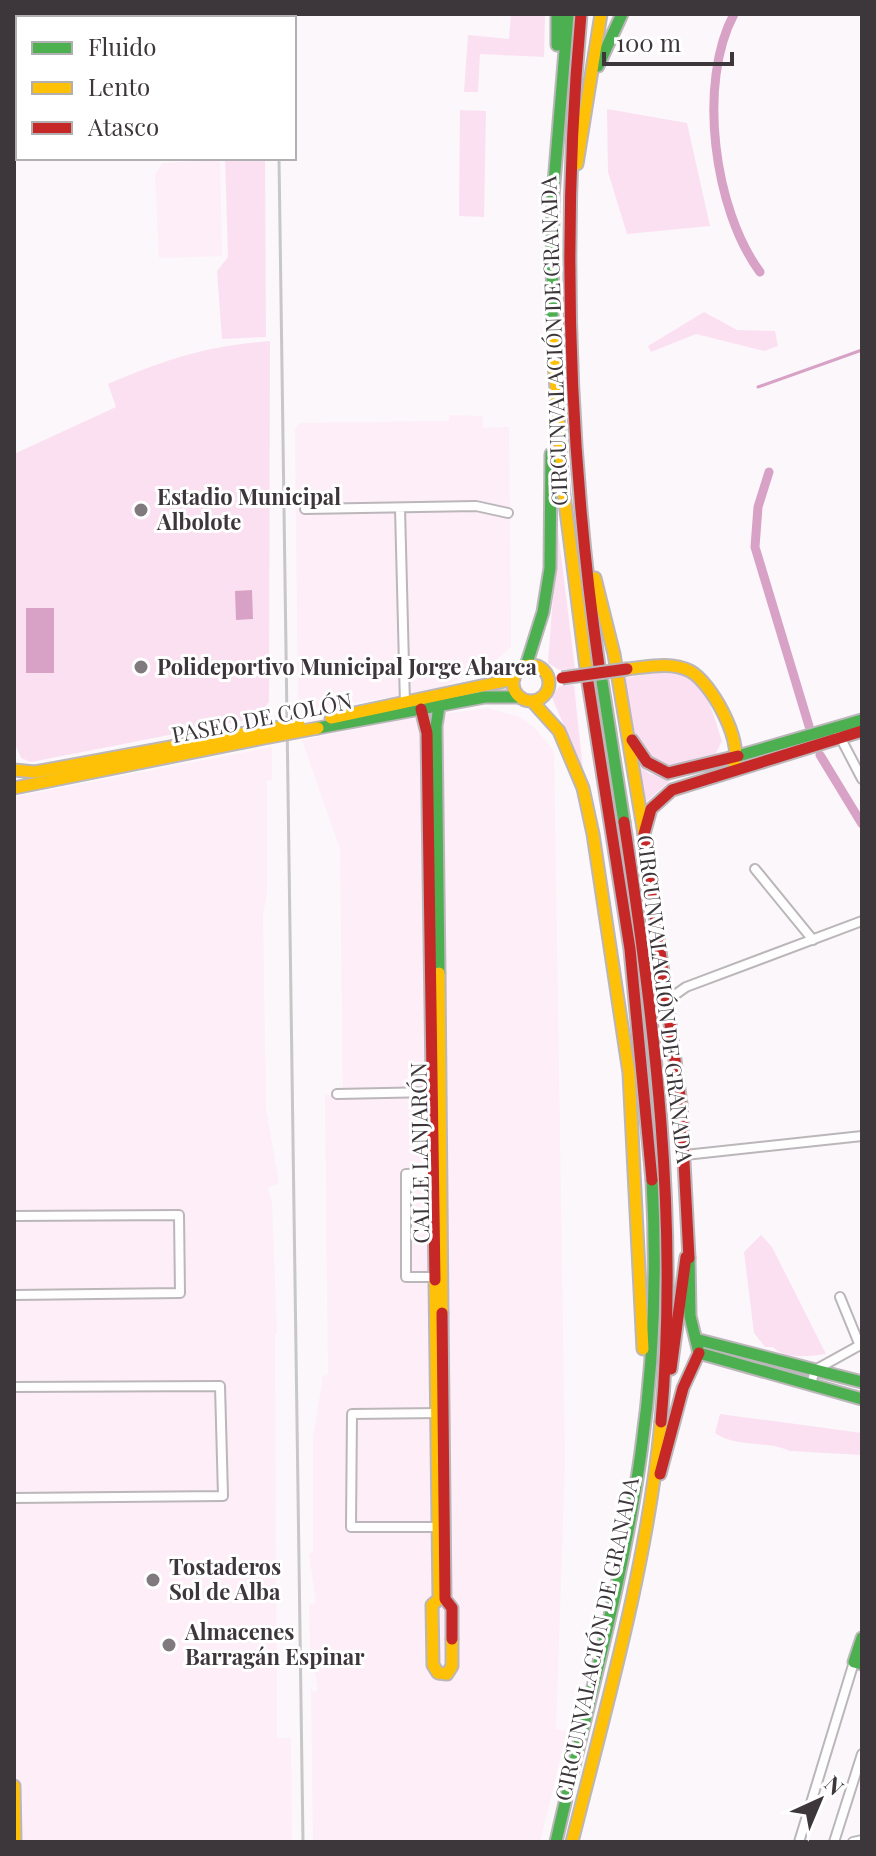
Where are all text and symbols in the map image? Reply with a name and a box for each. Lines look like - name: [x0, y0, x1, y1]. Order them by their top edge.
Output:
- legend: [16, 16, 296, 160]
- scale bar: [604, 16, 732, 66]
- text: 100 m: [616, 26, 681, 58]
- text: Fluido: [88, 30, 156, 62]
- text: Lento: [88, 70, 150, 102]
- text: Atasco: [87, 110, 159, 142]
- street label: CIRCUNVALACIÓN DE GRANADA: [532, 175, 574, 507]
- place label: Estadio Municipal Albolote: [156, 481, 341, 536]
- marker: Estadio Municipal Albolote: [132, 501, 150, 519]
- place label: Polideportivo Municipal Jorge Abarca: [157, 651, 537, 681]
- marker: Polideportivo Municipal Jorge Abarca: [132, 658, 150, 676]
- street label: PASEO DE COLÓN: [169, 685, 355, 749]
- street label: CIRCUNVALACIÓN DE GRANADA: [631, 833, 701, 1165]
- street label: CALLE LANJARÓN: [402, 1062, 436, 1244]
- street label: CIRCUNVALACIÓN DE GRANADA: [547, 1474, 645, 1803]
- place label: Tostaderos Sol de Alba: [169, 1551, 281, 1606]
- marker: Tostaderos Sol de Alba: [144, 1571, 162, 1589]
- place label: Almacenes Barragán Espinar: [184, 1616, 365, 1671]
- marker: Almacenes Barragán Espinar: [160, 1636, 178, 1654]
- north arrow: [780, 1760, 860, 1840]
- text: N: [818, 1769, 851, 1801]

